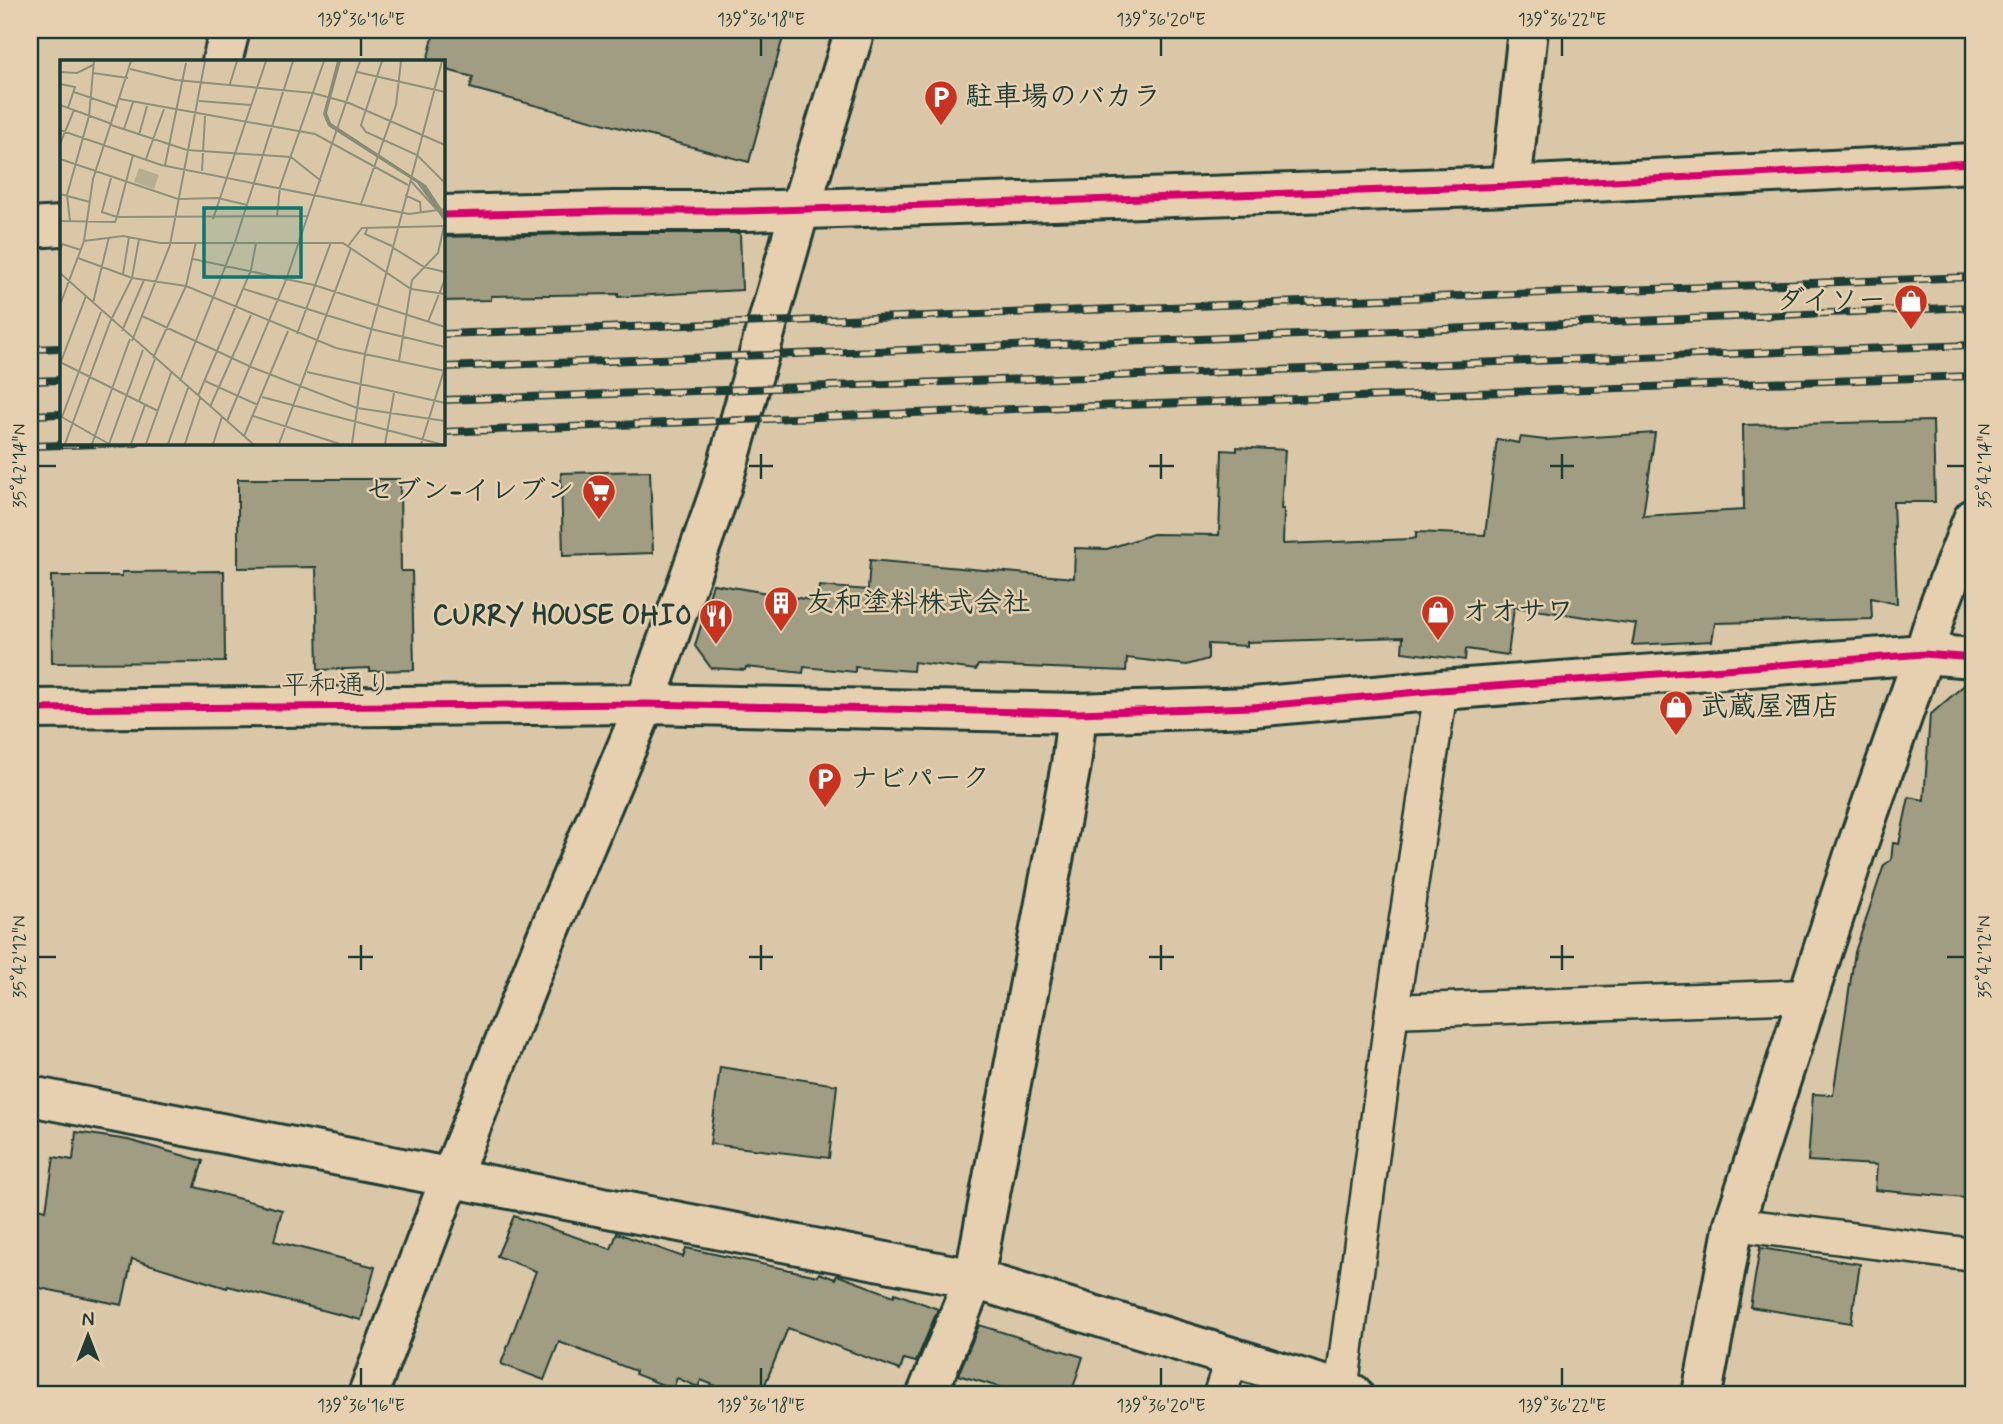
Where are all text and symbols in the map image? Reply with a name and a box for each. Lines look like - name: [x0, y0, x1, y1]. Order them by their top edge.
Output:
- text: 139°36'16"E: [317, 8, 405, 32]
- text: 139°36'18"E: [717, 8, 805, 32]
- text: 139°36'20"E: [1116, 8, 1206, 32]
- text: 139°36'22"E: [1518, 8, 1606, 32]
- inset map: [60, 60, 444, 444]
- parking icon: 駐車場のバカラ: [922, 78, 960, 127]
- place label: 駐車場のバカラ: [965, 79, 1161, 116]
- shop icon: ダイソー: [1892, 282, 1930, 331]
- place label: ダイソー: [1777, 283, 1886, 320]
- text: 35°42'14"N: [8, 423, 32, 509]
- text: 35°42'14"N: [1973, 423, 1997, 509]
- supermarket icon: セブン-イレブン: [580, 472, 618, 521]
- place label: セブン-イレブン: [365, 473, 574, 510]
- building icon: 友和塗料株式会社: [762, 584, 800, 633]
- place label: 友和塗料株式会社: [806, 585, 1030, 622]
- shop icon: オオサワ: [1419, 593, 1457, 642]
- place label: オオサワ: [1462, 594, 1574, 631]
- restaurant icon: CURRY HOUSE OHIO: [697, 597, 735, 646]
- place label: CURRY HOUSE OHIO: [433, 598, 692, 635]
- street label: 平和通り: [281, 668, 393, 705]
- shop icon: 武蔵屋酒店: [1657, 688, 1695, 737]
- place label: 武蔵屋酒店: [1700, 689, 1840, 726]
- parking icon: ナビパーク: [806, 760, 844, 809]
- place label: ナビパーク: [850, 761, 990, 798]
- text: 35°42'12"N: [8, 915, 32, 999]
- text: 35°42'12"N: [1973, 915, 1997, 999]
- north arrow: [52, 1302, 122, 1372]
- text: N: [82, 1308, 94, 1333]
- text: 139°36'16"E: [317, 1394, 405, 1418]
- text: 139°36'18"E: [717, 1394, 805, 1418]
- text: 139°36'20"E: [1116, 1394, 1206, 1418]
- text: 139°36'22"E: [1518, 1394, 1606, 1418]

